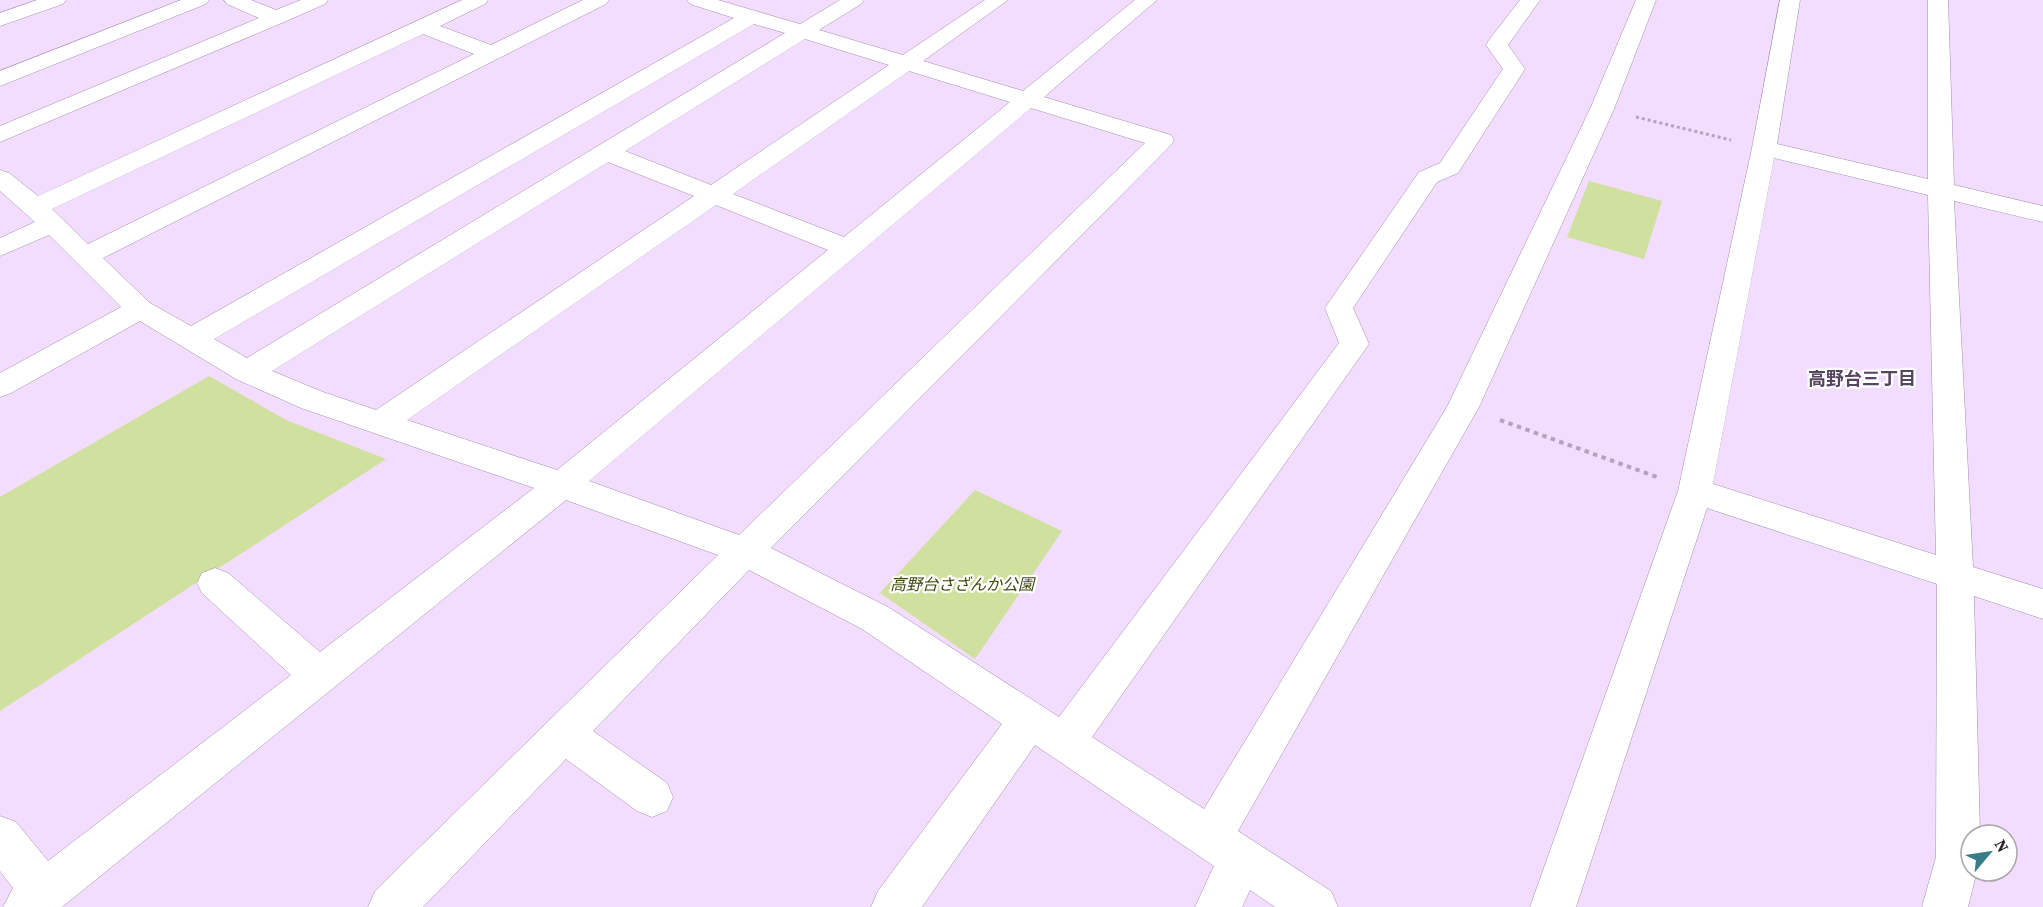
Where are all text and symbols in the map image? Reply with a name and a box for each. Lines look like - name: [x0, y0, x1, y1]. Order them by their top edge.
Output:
- district label: 高野台三丁目: [1808, 366, 1916, 391]
- park label: 高野台さざんか公園: [890, 573, 1036, 595]
- north arrow: [1959, 823, 2019, 883]
- text: N: [1990, 835, 2015, 856]

